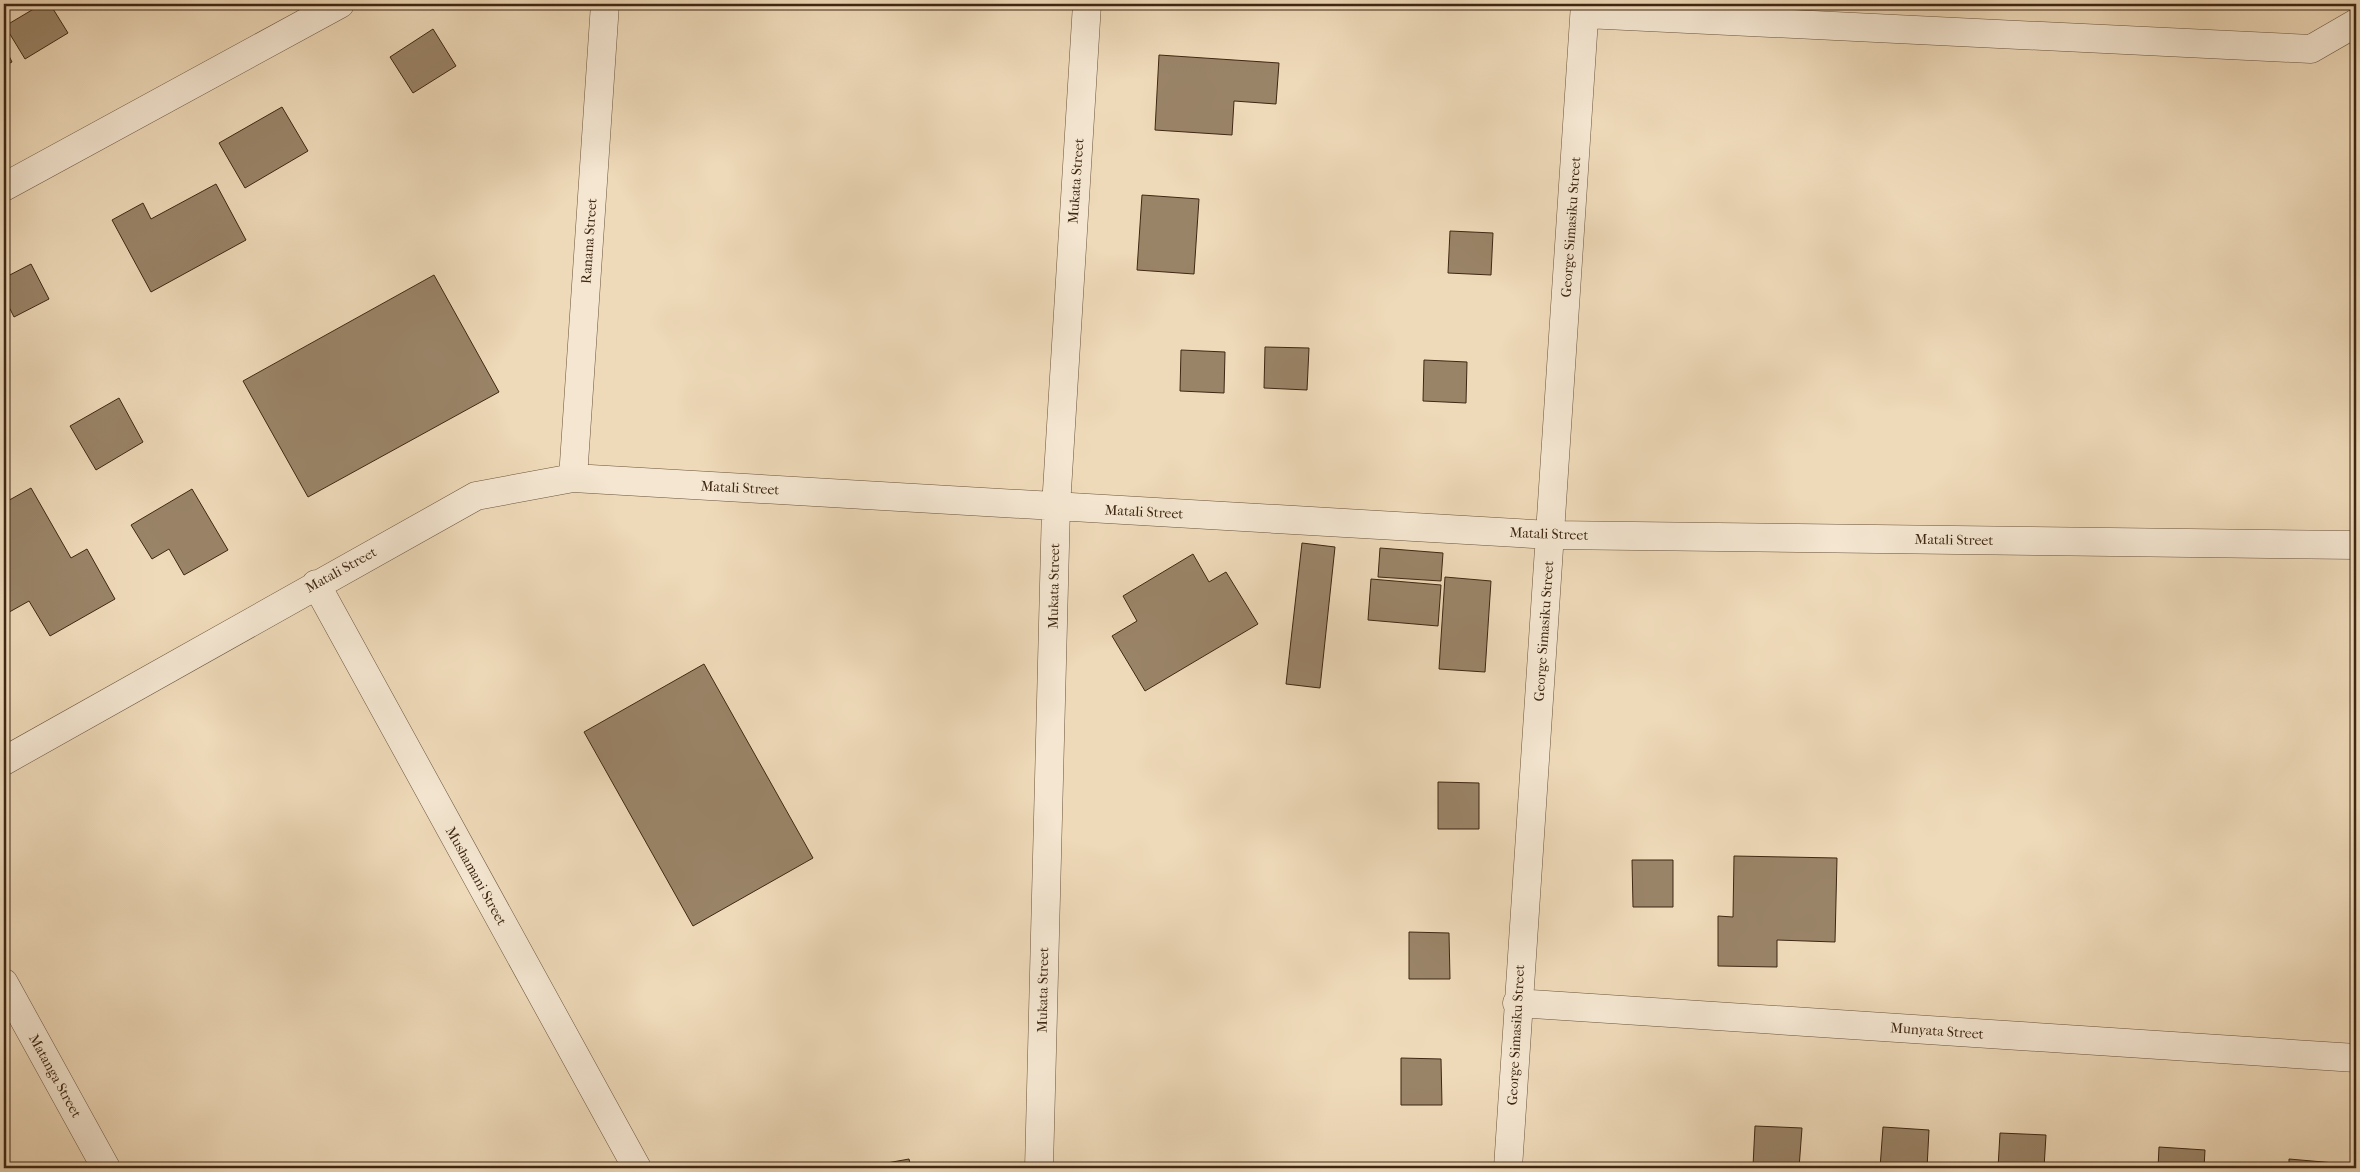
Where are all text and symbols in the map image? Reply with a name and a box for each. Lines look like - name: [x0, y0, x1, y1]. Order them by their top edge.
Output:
- street label: Mukata Street: [1065, 138, 1087, 224]
- street label: George Simasiku Street: [1558, 156, 1584, 298]
- street label: Ranana Street: [578, 198, 600, 284]
- street label: Matali Street: [700, 477, 780, 499]
- street label: Matali Street: [1104, 501, 1184, 523]
- street label: Matali Street: [1509, 524, 1589, 544]
- street label: Matali Street: [1914, 531, 1994, 549]
- street label: Matali Street: [302, 543, 380, 597]
- street label: Mukata Street: [1045, 543, 1063, 629]
- street label: George Simasiku Street: [1531, 560, 1557, 702]
- street label: Mushamani Street: [442, 824, 510, 928]
- street label: Mukata Street: [1034, 947, 1052, 1033]
- street label: George Simasiku Street: [1504, 964, 1528, 1106]
- street label: Munyata Street: [1890, 1019, 1984, 1043]
- street label: Matanga Street: [25, 1031, 85, 1121]

